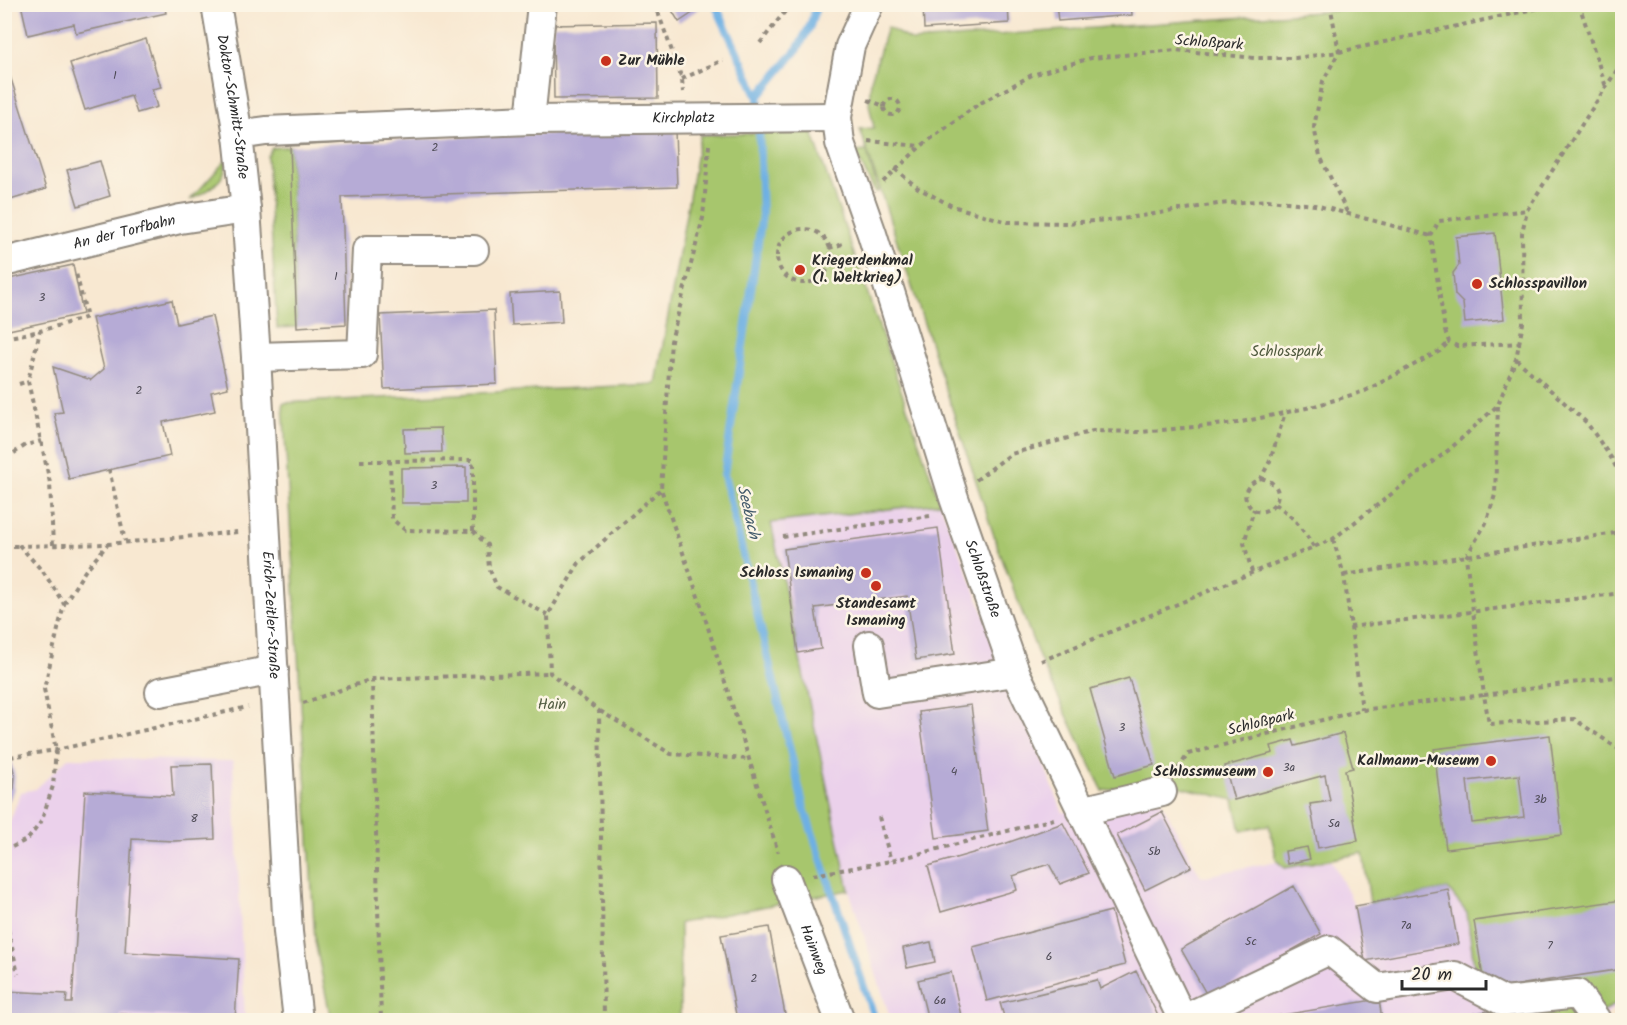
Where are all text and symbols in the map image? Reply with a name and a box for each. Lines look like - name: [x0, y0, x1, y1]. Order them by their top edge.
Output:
- street label: Schloßpark: [1174, 29, 1245, 57]
- street label: Doktor-Schmitt-Straße: [209, 33, 255, 180]
- place label: Zur Mühle: [618, 49, 685, 73]
- marker: Zur Mühle: [599, 54, 613, 68]
- house number: 1: [113, 66, 117, 85]
- street label: Kirchplatz: [652, 106, 715, 131]
- house number: 2: [432, 138, 439, 157]
- street label: An der Torfbahn: [71, 208, 178, 257]
- place label: Kriegerdenkmal (1. Weltkrieg): [812, 249, 913, 290]
- marker: Kriegerdenkmal (1. Weltkrieg): [793, 263, 807, 277]
- house number: 1: [334, 267, 338, 286]
- place label: Schlosspavillon: [1489, 272, 1587, 296]
- marker: Schlosspavillon: [1470, 277, 1484, 291]
- house number: 3: [39, 288, 46, 307]
- park label: Schlosspark: [1251, 340, 1324, 364]
- house number: 2: [136, 381, 143, 400]
- house number: 3: [431, 476, 438, 495]
- water label: Seebach: [730, 483, 767, 543]
- street label: Schloßstraße: [957, 536, 1007, 622]
- street label: Erich-Zeitler-Straße: [255, 550, 286, 680]
- place label: Schloss Ismaning: [740, 561, 854, 585]
- marker: Schloss Ismaning: [859, 566, 873, 580]
- marker: Standesamt Ismaning: [869, 579, 883, 593]
- place label: Standesamt Ismaning: [836, 592, 916, 633]
- park label: Hain: [538, 693, 566, 717]
- street label: Schloßpark: [1225, 703, 1298, 743]
- house number: 3: [1119, 718, 1126, 737]
- place label: Kallmann-Museum: [1357, 749, 1479, 773]
- marker: Kallmann-Museum: [1484, 754, 1498, 768]
- house number: 3a: [1283, 758, 1296, 777]
- place label: Schlossmuseum: [1154, 760, 1256, 784]
- house number: 4: [951, 762, 958, 781]
- marker: Schlossmuseum: [1261, 765, 1275, 779]
- house number: 3b: [1533, 790, 1547, 809]
- house number: 8: [190, 809, 198, 828]
- house number: 5a: [1328, 814, 1340, 833]
- house number: 5b: [1148, 842, 1161, 861]
- house number: 7a: [1400, 916, 1412, 935]
- street label: Hainweg: [793, 921, 834, 979]
- house number: 5c: [1245, 932, 1257, 951]
- house number: 7: [1547, 936, 1553, 955]
- house number: 6: [1046, 947, 1052, 966]
- scale bar: [1402, 953, 1486, 991]
- text: 20 m: [1411, 961, 1452, 990]
- house number: 2: [751, 969, 758, 988]
- house number: 6a: [934, 991, 947, 1010]

